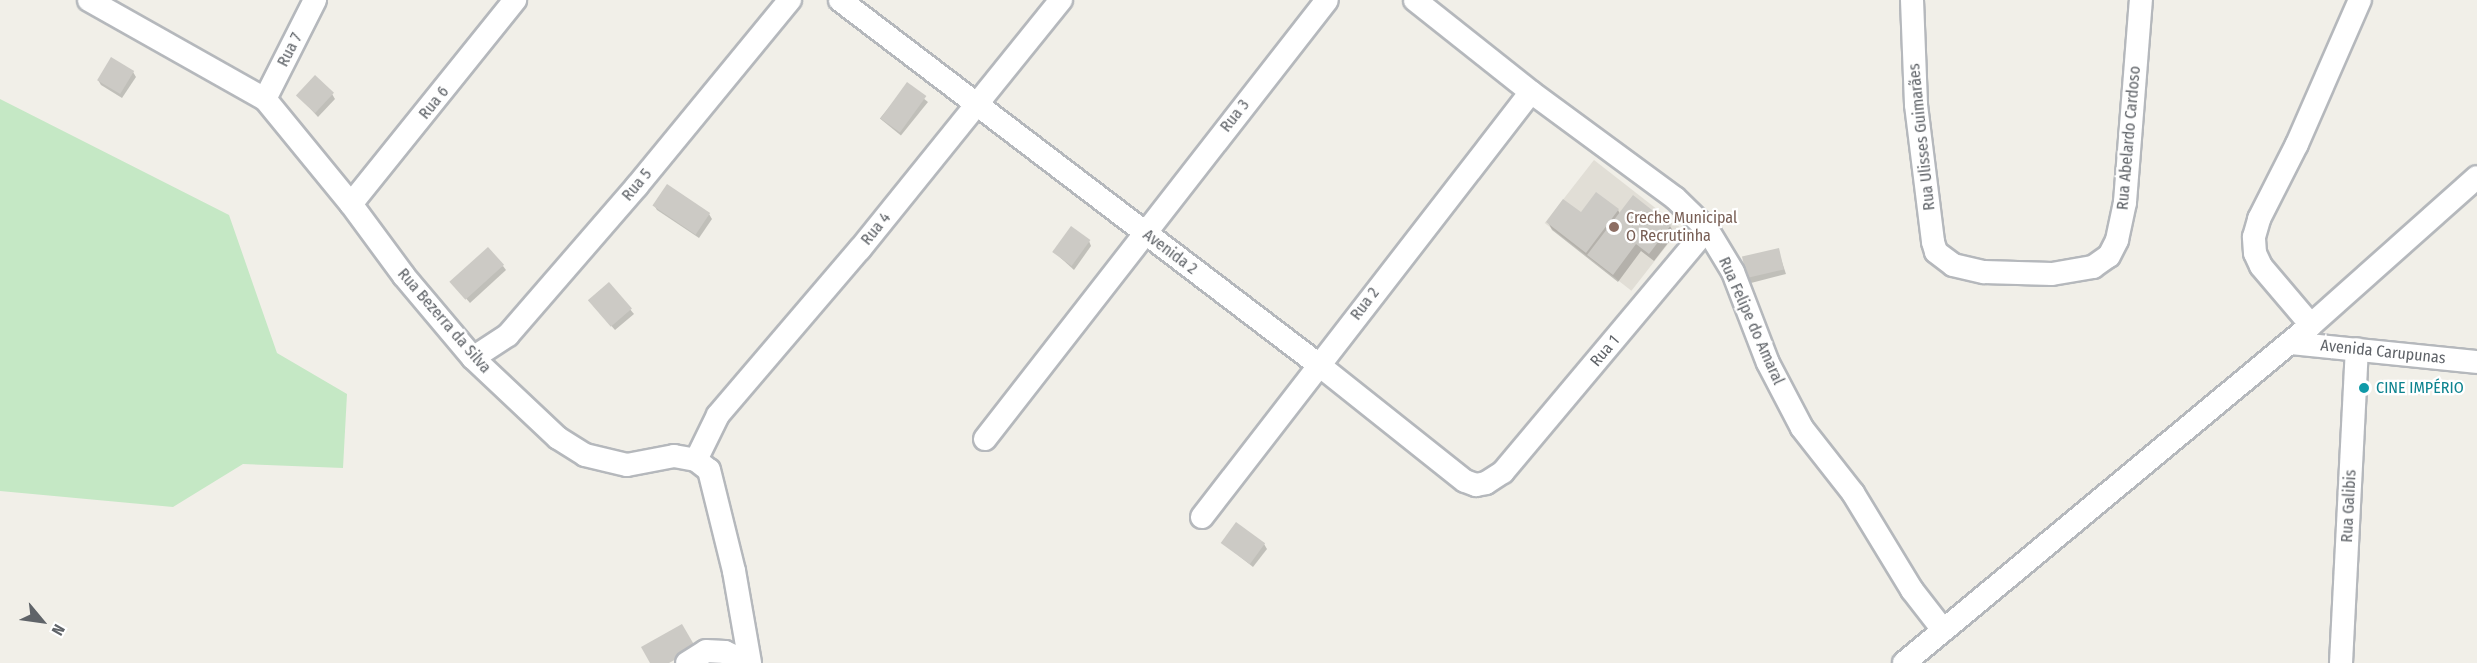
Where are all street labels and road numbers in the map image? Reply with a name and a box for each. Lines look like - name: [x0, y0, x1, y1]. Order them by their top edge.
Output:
- street label: Rua 7: [273, 30, 307, 70]
- street label: Rua Ulisses Guimarães: [1905, 63, 1939, 211]
- street label: Rua Abelardo Cardoso: [2113, 65, 2145, 211]
- street label: Rua 6: [415, 83, 453, 123]
- street label: Rua 3: [1216, 96, 1254, 136]
- street label: Rua 5: [618, 165, 656, 205]
- street label: Rua 4: [857, 209, 895, 249]
- street label: Avenida 2: [1139, 225, 1201, 279]
- street label: Rua Felipe do Amaral: [1714, 254, 1788, 388]
- street label: Rua Bezerra da Silva: [393, 265, 495, 377]
- street label: Rua 2: [1347, 284, 1383, 324]
- street label: Rua 1: [1586, 331, 1624, 371]
- street label: Avenida Carupunas: [2320, 336, 2446, 368]
- street label: Rua Galibis: [2337, 469, 2361, 543]

